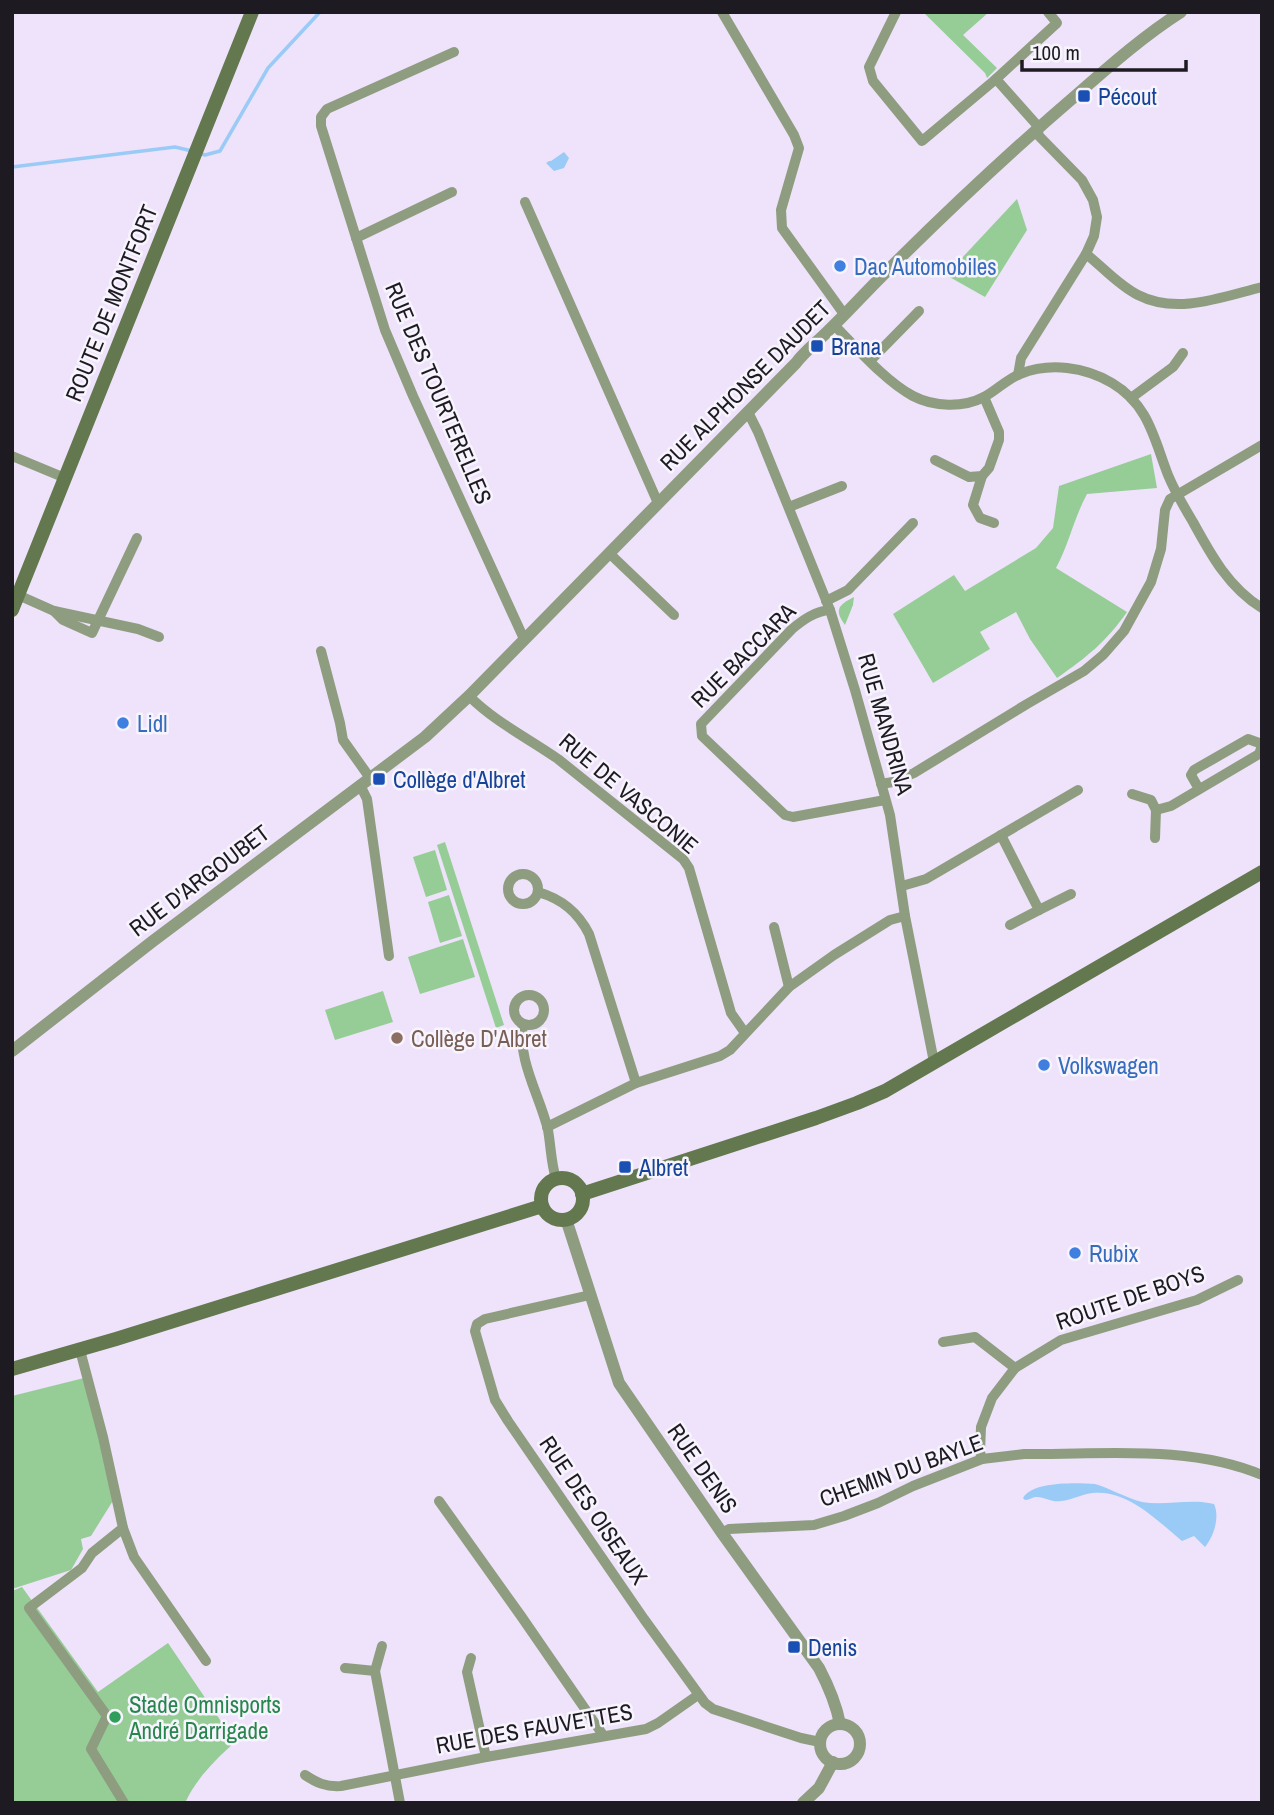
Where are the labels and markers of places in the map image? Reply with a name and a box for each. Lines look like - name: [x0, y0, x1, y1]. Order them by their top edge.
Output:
- place label: Pécout: [1098, 81, 1157, 112]
- marker: Pécout: [1076, 88, 1092, 104]
- place label: Dac Automobiles: [854, 251, 997, 282]
- marker: Dac Automobiles: [832, 258, 848, 274]
- place label: Brana: [831, 331, 882, 362]
- marker: Brana: [809, 338, 825, 354]
- place label: Lidl: [137, 708, 167, 739]
- marker: Lidl: [115, 715, 131, 731]
- place label: Collège d'Albret: [393, 764, 526, 795]
- marker: Collège d'Albret: [371, 771, 387, 787]
- place label: Collège D'Albret: [411, 1023, 547, 1054]
- marker: Collège D'Albret: [389, 1030, 405, 1046]
- place label: Volkswagen: [1058, 1050, 1159, 1081]
- marker: Volkswagen: [1036, 1057, 1052, 1073]
- place label: Albret: [638, 1152, 688, 1183]
- marker: Albret: [617, 1159, 633, 1175]
- place label: Rubix: [1089, 1238, 1139, 1269]
- marker: Rubix: [1067, 1245, 1083, 1261]
- place label: Denis: [808, 1632, 857, 1663]
- marker: Denis: [786, 1639, 802, 1655]
- place label: Stade Omnisports André Darrigade: [128, 1689, 281, 1746]
- marker: Stade Omnisports André Darrigade: [107, 1709, 123, 1725]

